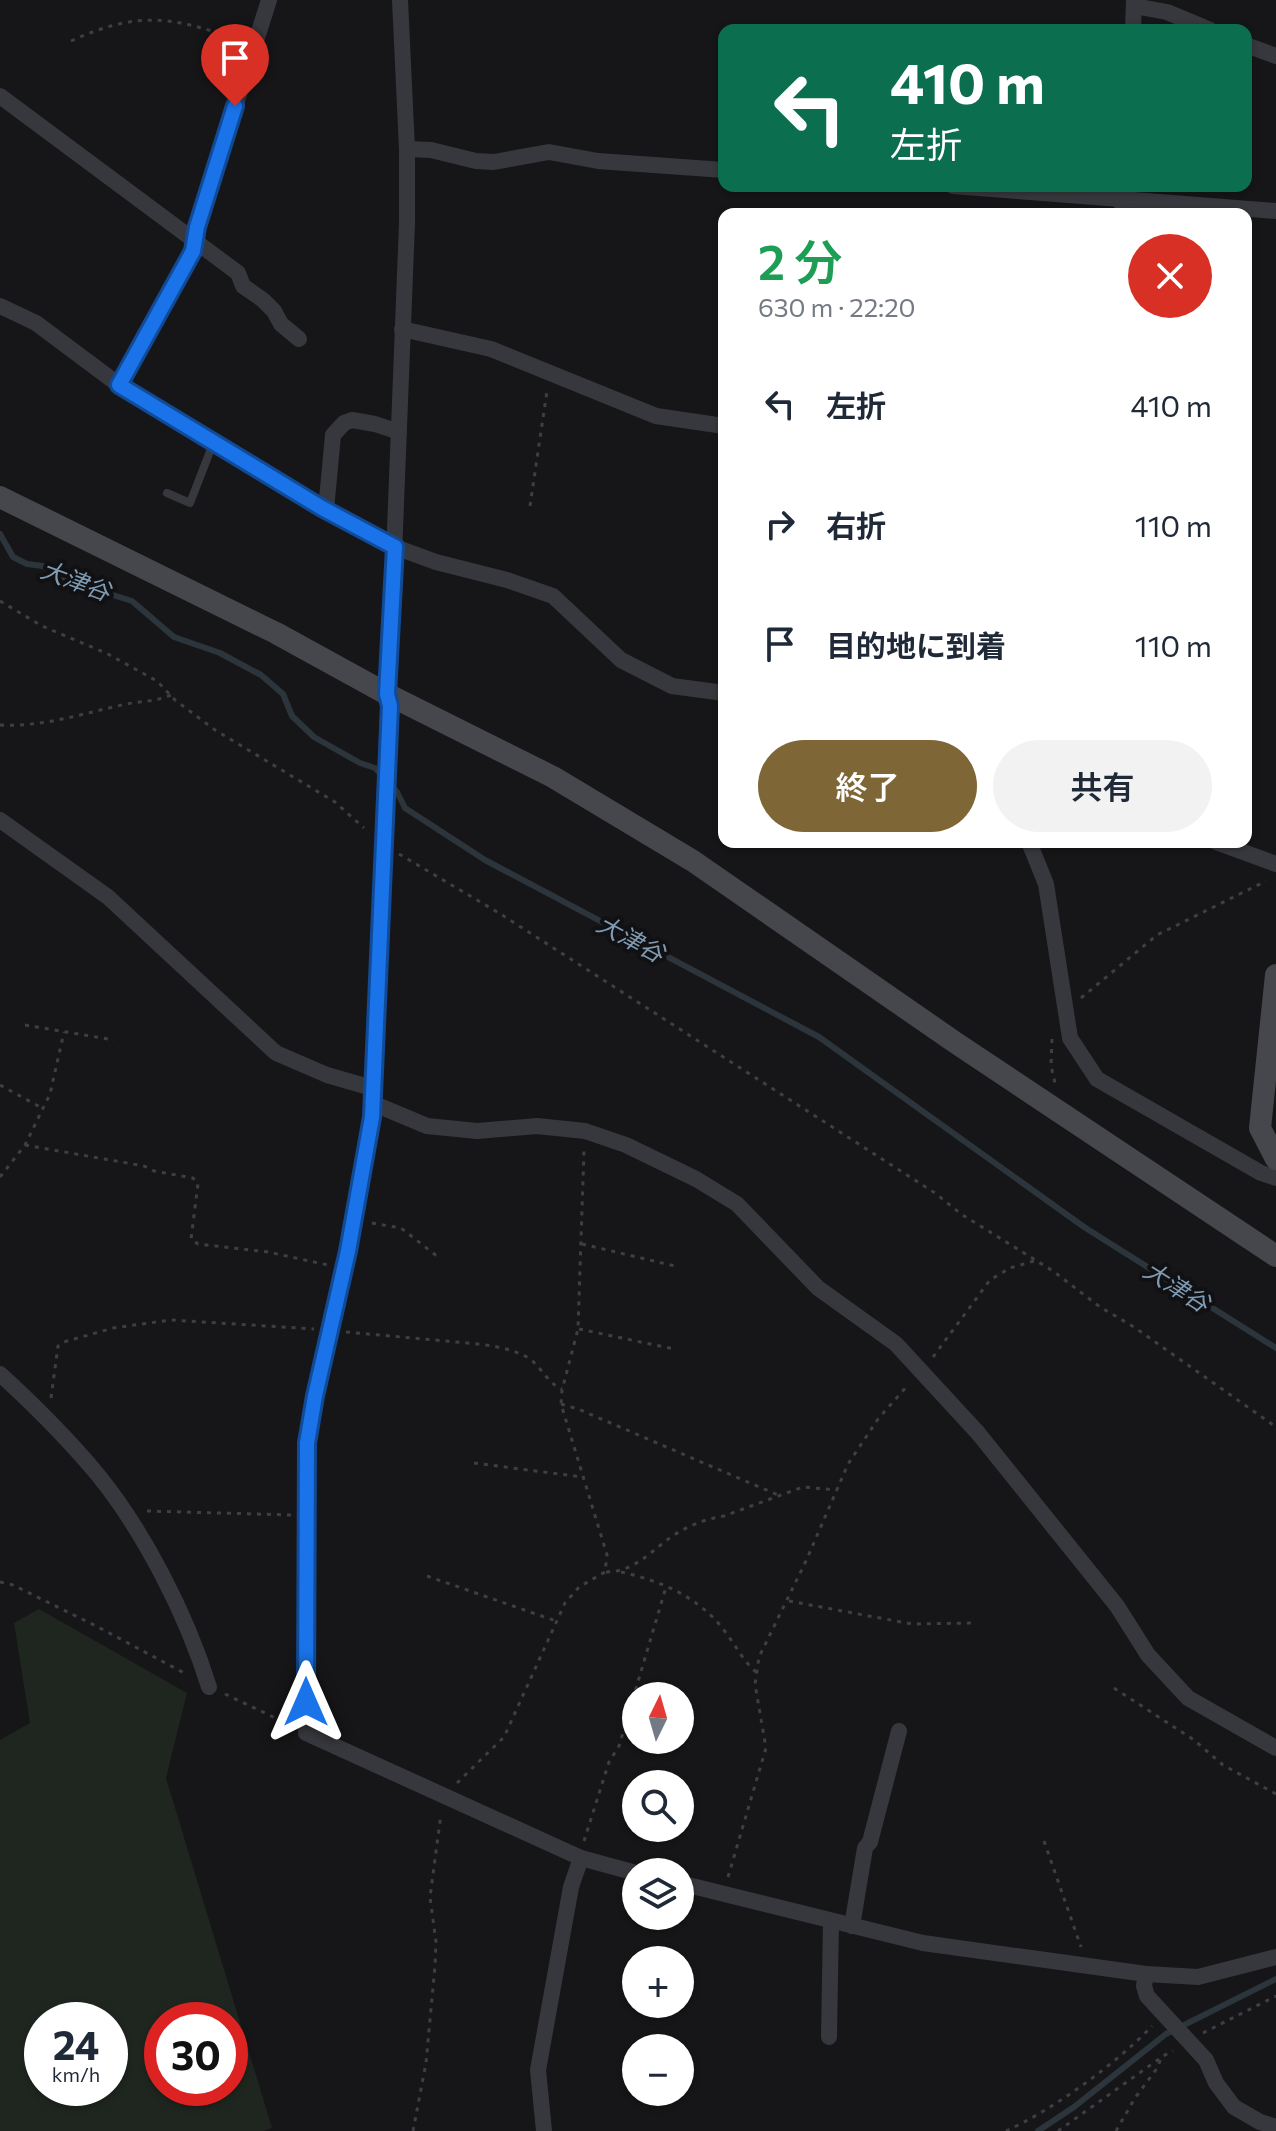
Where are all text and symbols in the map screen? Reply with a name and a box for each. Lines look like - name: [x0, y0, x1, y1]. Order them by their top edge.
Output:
- pin: [201, 24, 269, 106]
- icon: arrive: [213, 36, 257, 80]
- text: 410 m: [890, 47, 1045, 116]
- icon: left: [758, 56, 862, 160]
- text: 左折: [890, 121, 962, 165]
- text: 2 分: [758, 231, 842, 290]
- button: close: [1128, 234, 1212, 318]
- text: 630 m · 22:20: [758, 291, 916, 322]
- icon: left: [758, 382, 802, 426]
- text: 左折: [826, 386, 886, 423]
- text: 410 m: [1131, 386, 1212, 423]
- icon: right: [758, 502, 802, 546]
- text: 右折: [826, 506, 886, 543]
- text: 110 m: [1135, 506, 1212, 543]
- water label: 大津谷: [37, 554, 117, 607]
- icon: arrive: [758, 622, 802, 666]
- text: 目的地に到着: [826, 626, 1006, 663]
- text: 110 m: [1135, 626, 1212, 663]
- button: 終了: [758, 740, 977, 832]
- button: 共有: [993, 740, 1212, 832]
- water label: 大津谷: [592, 908, 671, 969]
- water label: 大津谷: [1139, 1255, 1217, 1318]
- position arrow: [264, 1660, 348, 1744]
- north arrow: [622, 1682, 694, 1754]
- map controls: [622, 1682, 694, 2106]
- button: search: [622, 1770, 694, 1842]
- button: layers: [622, 1858, 694, 1930]
- button: +: [622, 1946, 694, 2018]
- speed limit sign: 30: [144, 2002, 248, 2106]
- text: 24: [53, 2019, 99, 2068]
- button: −: [622, 2034, 694, 2106]
- text: km/h: [52, 2062, 100, 2086]

